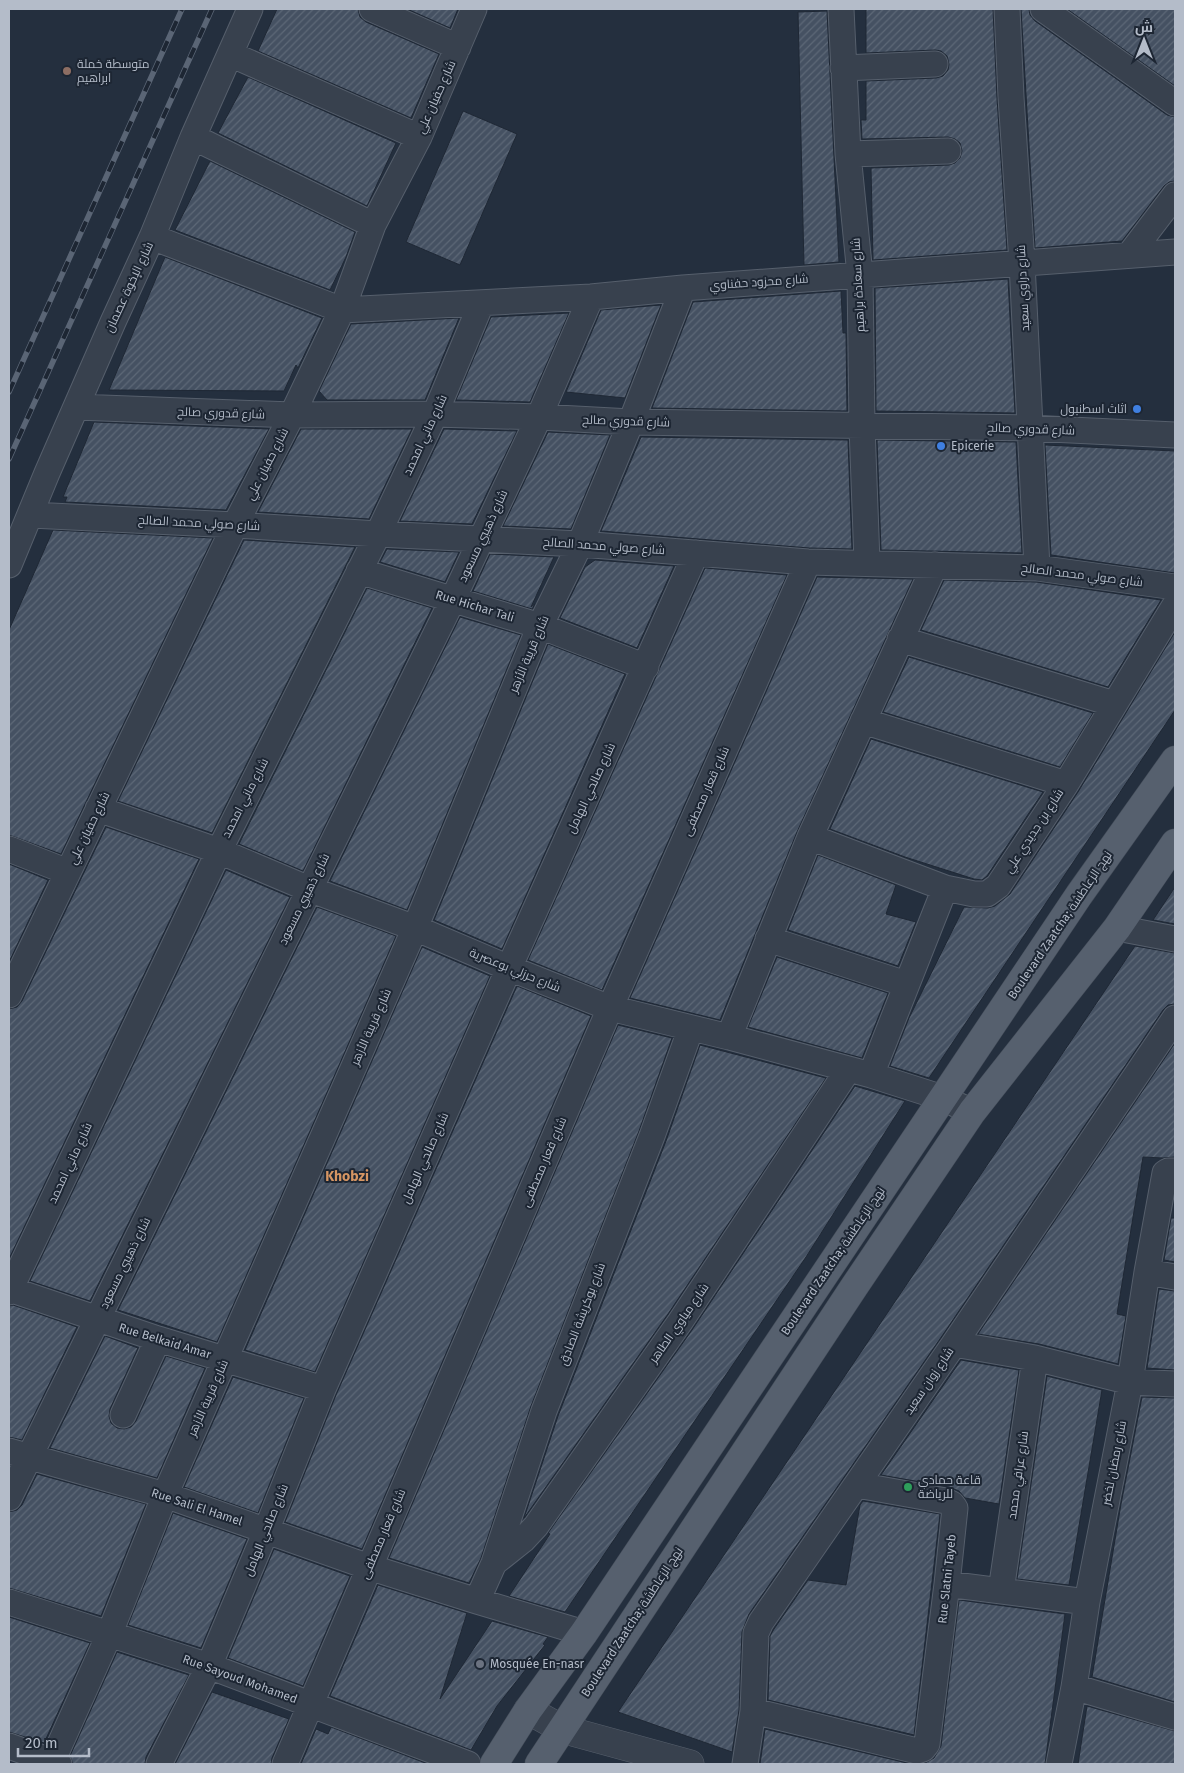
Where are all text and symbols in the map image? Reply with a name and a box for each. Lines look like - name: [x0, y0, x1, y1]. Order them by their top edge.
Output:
- north arrow: [1119, 15, 1169, 65]
- text: ش: [1135, 19, 1153, 36]
- place label: متوسطة خملة ابراهيم: [77, 57, 150, 86]
- street label: شارع حفيان علي: [414, 58, 461, 137]
- marker: متوسطة خملة ابراهيم: [61, 65, 73, 77]
- street label: شارع سعادة براهيم: [849, 237, 868, 333]
- street label: شارع الإخوة عصمان: [102, 240, 157, 335]
- street label: شارع دراوي سعيد: [1014, 244, 1035, 332]
- street label: شارع محزود حفناوي: [709, 272, 809, 295]
- street label: شارع ماني امحمد: [400, 392, 453, 479]
- place label: اثاث اسطنبول: [1060, 402, 1127, 416]
- marker: اثاث اسطنبول: [1131, 403, 1143, 415]
- street label: شارع قدوري صالح: [177, 404, 265, 425]
- street label: شارع قدوري صالح: [582, 412, 670, 433]
- street label: شارع قدوري صالح: [987, 420, 1075, 441]
- street label: شارع حفيان علي: [243, 426, 294, 504]
- place label: Epicerie: [951, 439, 994, 453]
- marker: Epicerie: [935, 440, 947, 452]
- street label: شارع ذهيبي مسعود: [455, 488, 513, 586]
- street label: شارع صولي محمد الصالح: [137, 513, 261, 536]
- street label: شارع صولي محمد الصالح: [542, 535, 666, 560]
- street label: شارع صولي محمد الصالح: [1020, 561, 1144, 592]
- street label: Rue Hichar Tali: [434, 587, 516, 625]
- street label: شارع قريبة الأزهر: [506, 613, 552, 696]
- street label: شارع صالحي الهامل: [564, 740, 621, 837]
- street label: شارع قعار مصطفى: [680, 744, 733, 838]
- street label: شارع ماني امحمد: [219, 756, 274, 841]
- street label: شارع بن جديدي علي: [1002, 786, 1069, 877]
- street label: شارع حفيان علي: [65, 789, 115, 868]
- street label: Boulevard Zaatcha; نهج الزعاطشة: [1005, 848, 1116, 1002]
- street label: شارع ذهيبي مسعود: [276, 851, 335, 948]
- street label: شارع حرزلي بوعصرية: [466, 945, 563, 997]
- street label: شارع قريبة الأزهر: [347, 986, 395, 1069]
- street label: شارع صالحي الهامل: [399, 1110, 454, 1207]
- street label: شارع قعار مصطفى: [519, 1115, 570, 1210]
- street label: شارع ماني امحمد: [45, 1120, 98, 1207]
- district label: Khobzi: [325, 1168, 369, 1185]
- street label: Boulevard Zaatcha; نهج الزعاطشة: [778, 1184, 889, 1338]
- street label: شارع ذهيبي مسعود: [97, 1215, 156, 1312]
- street label: شارع بوكريشة الصادق: [556, 1261, 609, 1368]
- street label: شارع مياوي الطاهر: [646, 1280, 714, 1368]
- street label: Rue Belkaid Amar: [117, 1320, 213, 1362]
- street label: شارع زوان سعيد: [901, 1345, 957, 1418]
- street label: شارع قريبة الأزهر: [184, 1357, 232, 1440]
- street label: شارع رمضان لخضر: [1099, 1419, 1130, 1508]
- street label: شارع عرافي محمد: [1005, 1430, 1034, 1520]
- place label: قاعة حمادي للرياضة: [918, 1473, 981, 1501]
- marker: قاعة حمادي للرياضة: [902, 1481, 914, 1493]
- street label: شارع صالحي الهامل: [241, 1482, 294, 1579]
- street label: Rue Sali El Hamel: [150, 1486, 245, 1528]
- street label: شارع قعار مصطفى: [358, 1487, 409, 1582]
- street label: Rue Slatni Tayeb: [935, 1534, 959, 1624]
- street label: Boulevard Zaatcha; نهج الزعاطشة: [578, 1545, 687, 1700]
- street label: Rue Sayoud Mohamed: [181, 1652, 299, 1706]
- place label: Mosquée En-nasr: [490, 1657, 585, 1671]
- marker: Mosquée En-nasr: [474, 1658, 486, 1670]
- scale bar: [18, 1726, 89, 1758]
- text: 20 m: [25, 1734, 58, 1752]

